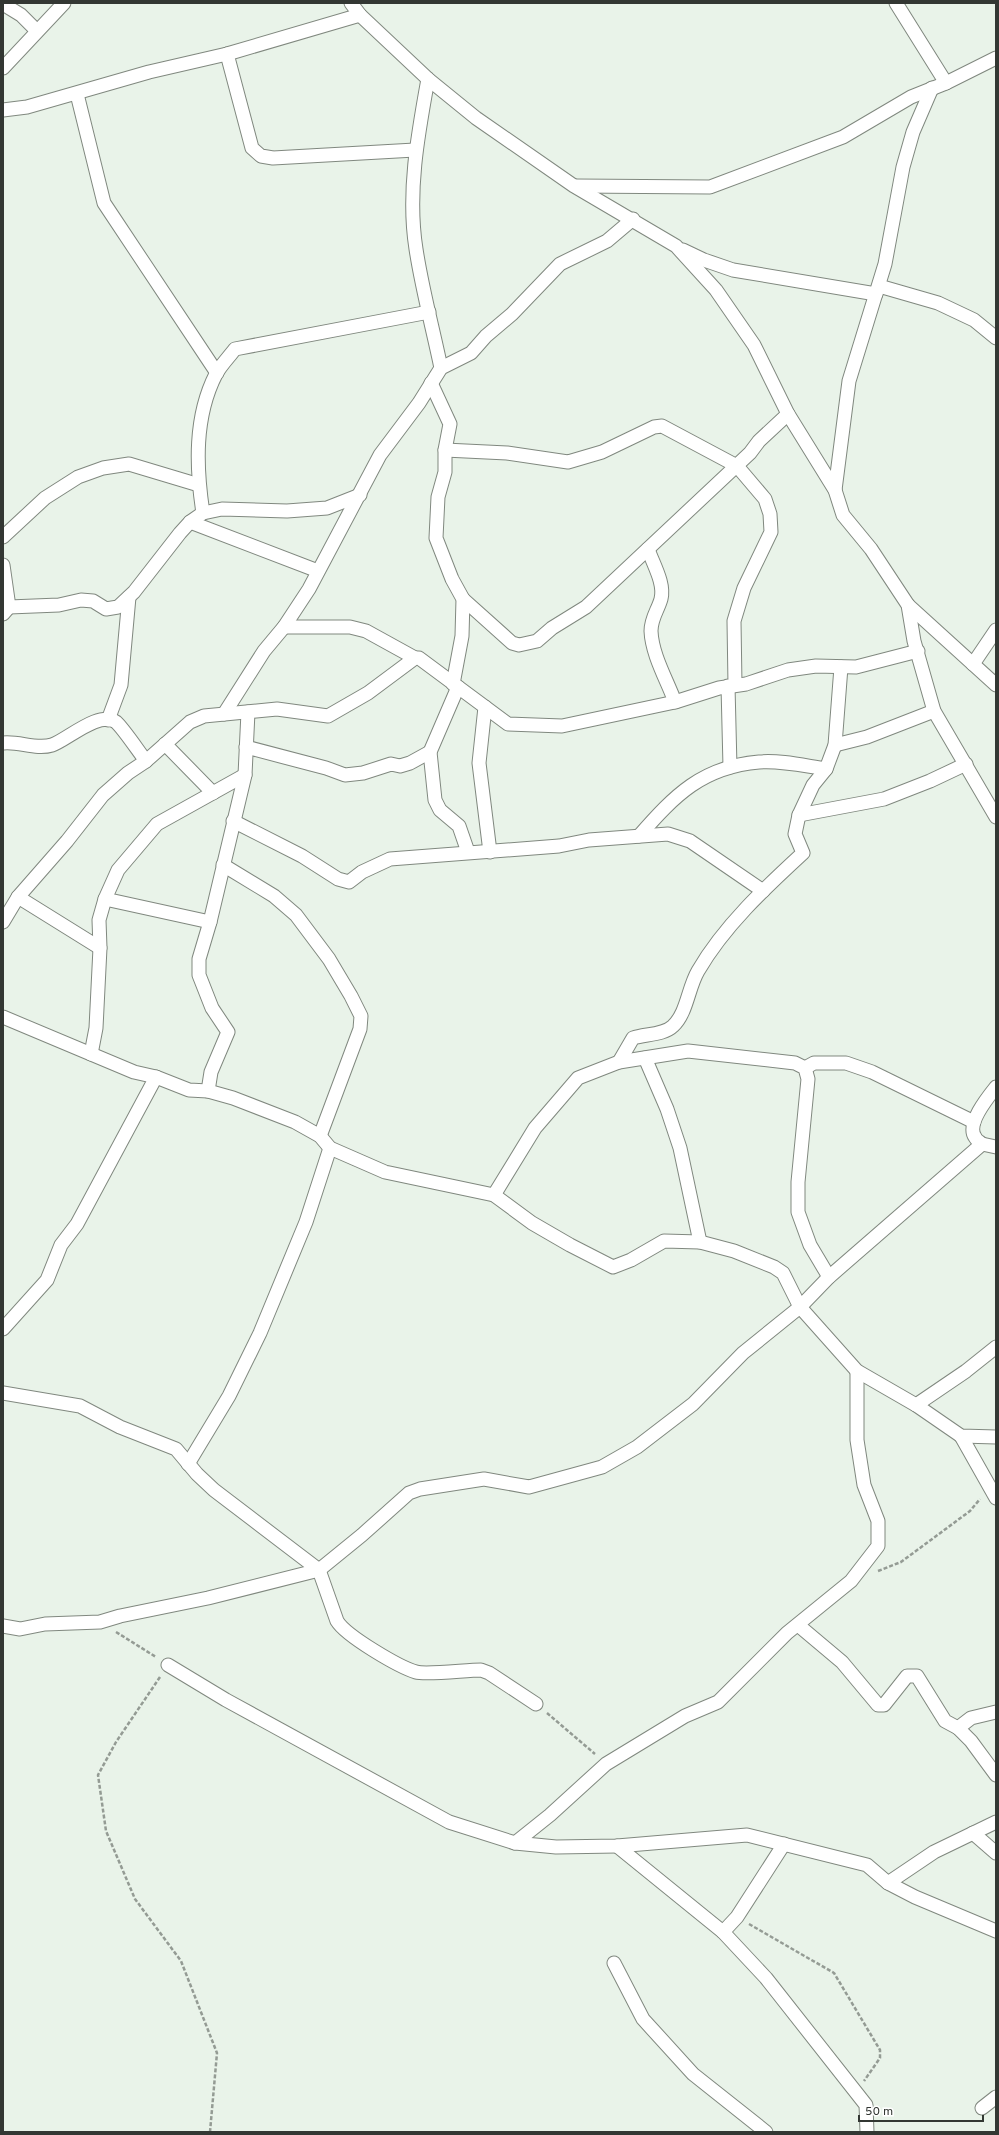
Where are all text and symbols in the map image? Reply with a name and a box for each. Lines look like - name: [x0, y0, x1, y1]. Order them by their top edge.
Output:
- scale bar: [859, 2097, 983, 2123]
- text: 50 m: [865, 2104, 893, 2120]

